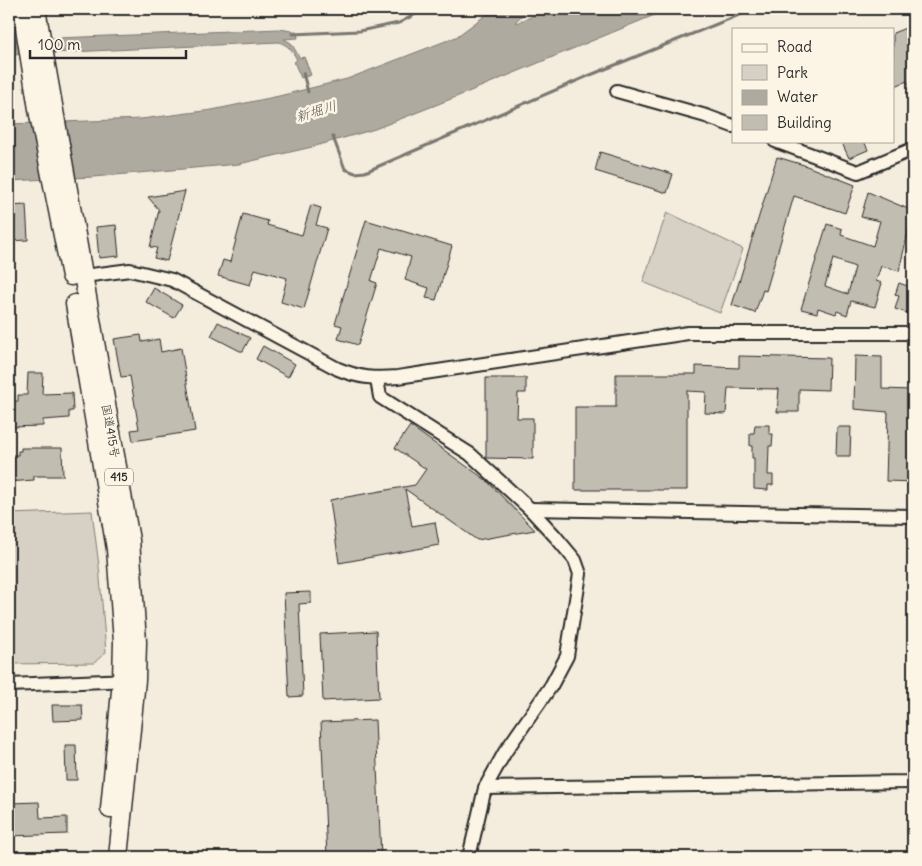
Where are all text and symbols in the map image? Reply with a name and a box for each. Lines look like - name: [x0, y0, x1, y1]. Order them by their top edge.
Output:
- scale bar: [30, 28, 186, 60]
- legend: [732, 28, 894, 142]
- text: 100 m: [38, 35, 80, 54]
- text: Road: [777, 37, 812, 56]
- text: Park: [777, 63, 808, 82]
- text: Water: [777, 87, 818, 106]
- water label: 新堀川: [293, 96, 339, 126]
- text: Building: [777, 113, 832, 132]
- street label: 国道415号: [99, 403, 123, 459]
- road number: 415: [105, 468, 133, 486]

